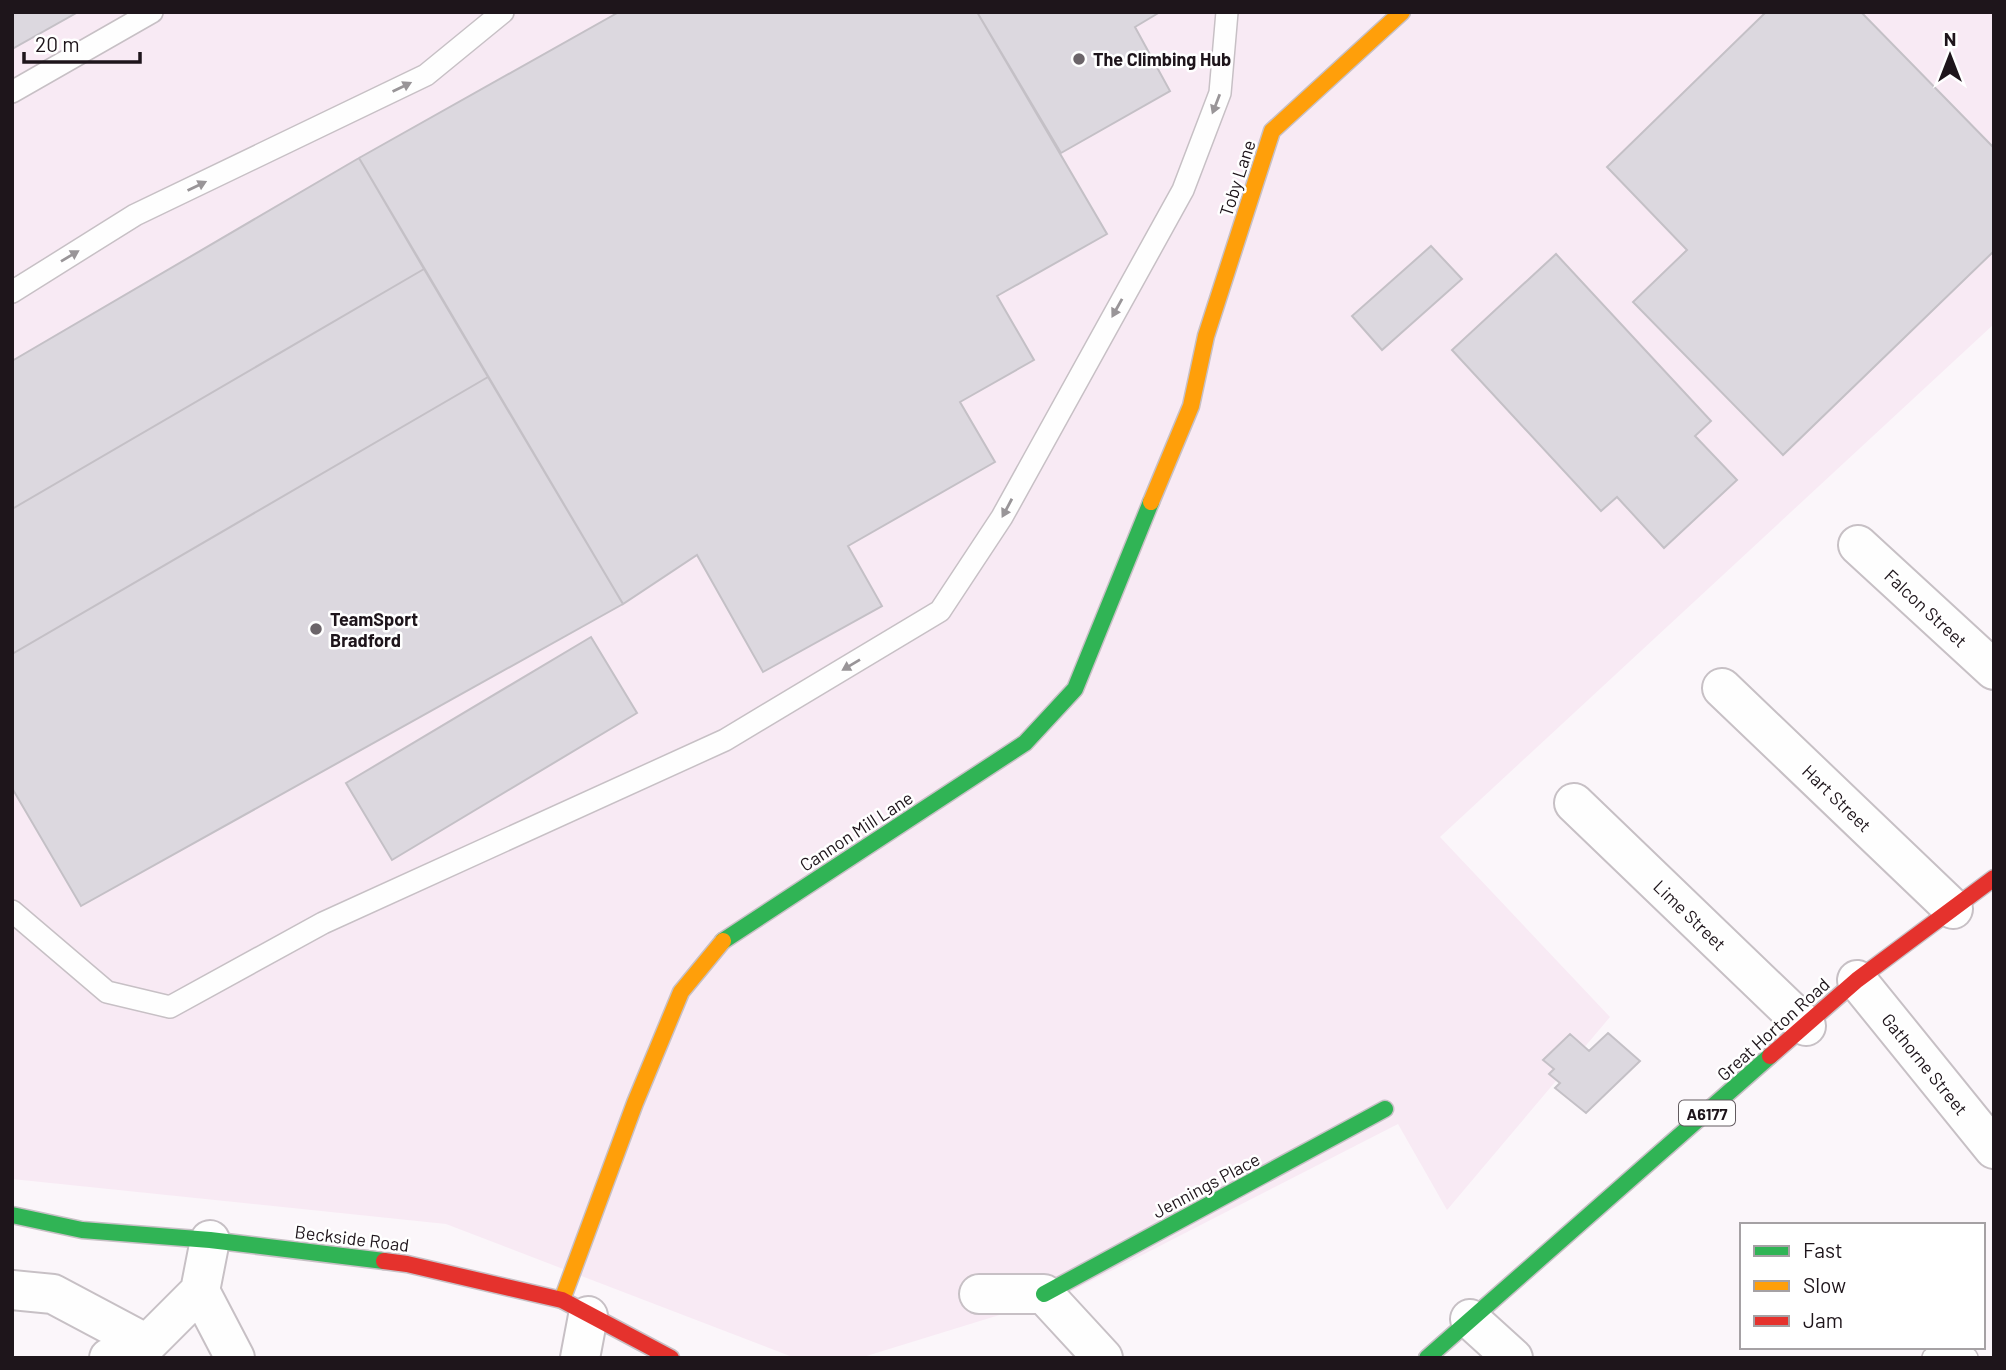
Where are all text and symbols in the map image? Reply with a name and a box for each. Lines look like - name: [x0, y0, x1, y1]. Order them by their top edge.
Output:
- scale bar: [24, 21, 140, 65]
- north arrow: [1915, 21, 1985, 91]
- text: N: [1944, 27, 1956, 50]
- text: 20 m: [35, 31, 80, 56]
- place label: The Climbing Hub: [1093, 48, 1231, 70]
- marker: The Climbing Hub: [1071, 51, 1087, 67]
- one-way arrow: [392, 81, 412, 92]
- one-way arrow: [1210, 93, 1221, 114]
- street label: Toby Lane: [1214, 137, 1260, 219]
- one-way arrow: [187, 180, 207, 191]
- one-way arrow: [60, 249, 79, 262]
- one-way arrow: [1111, 298, 1123, 318]
- one-way arrow: [1002, 498, 1014, 518]
- street label: Falcon Street: [1880, 564, 1972, 652]
- place label: TeamSport Bradford: [330, 608, 418, 651]
- marker: TeamSport Bradford: [308, 621, 324, 637]
- one-way arrow: [842, 659, 861, 671]
- street label: Hart Street: [1798, 760, 1876, 836]
- street label: Cannon Mill Lane: [795, 786, 917, 876]
- street label: Lime Street: [1649, 875, 1731, 955]
- street label: Great Horton Road: [1712, 973, 1834, 1085]
- street label: Gathorne Street: [1877, 1009, 1973, 1119]
- road number: A6177: [1679, 1100, 1735, 1126]
- street label: Jennings Place: [1149, 1148, 1263, 1222]
- street label: Beckside Road: [293, 1220, 411, 1256]
- legend: [1740, 1223, 1985, 1349]
- text: Fast: [1803, 1237, 1843, 1262]
- text: Slow: [1803, 1272, 1846, 1297]
- text: Jam: [1803, 1307, 1843, 1332]

